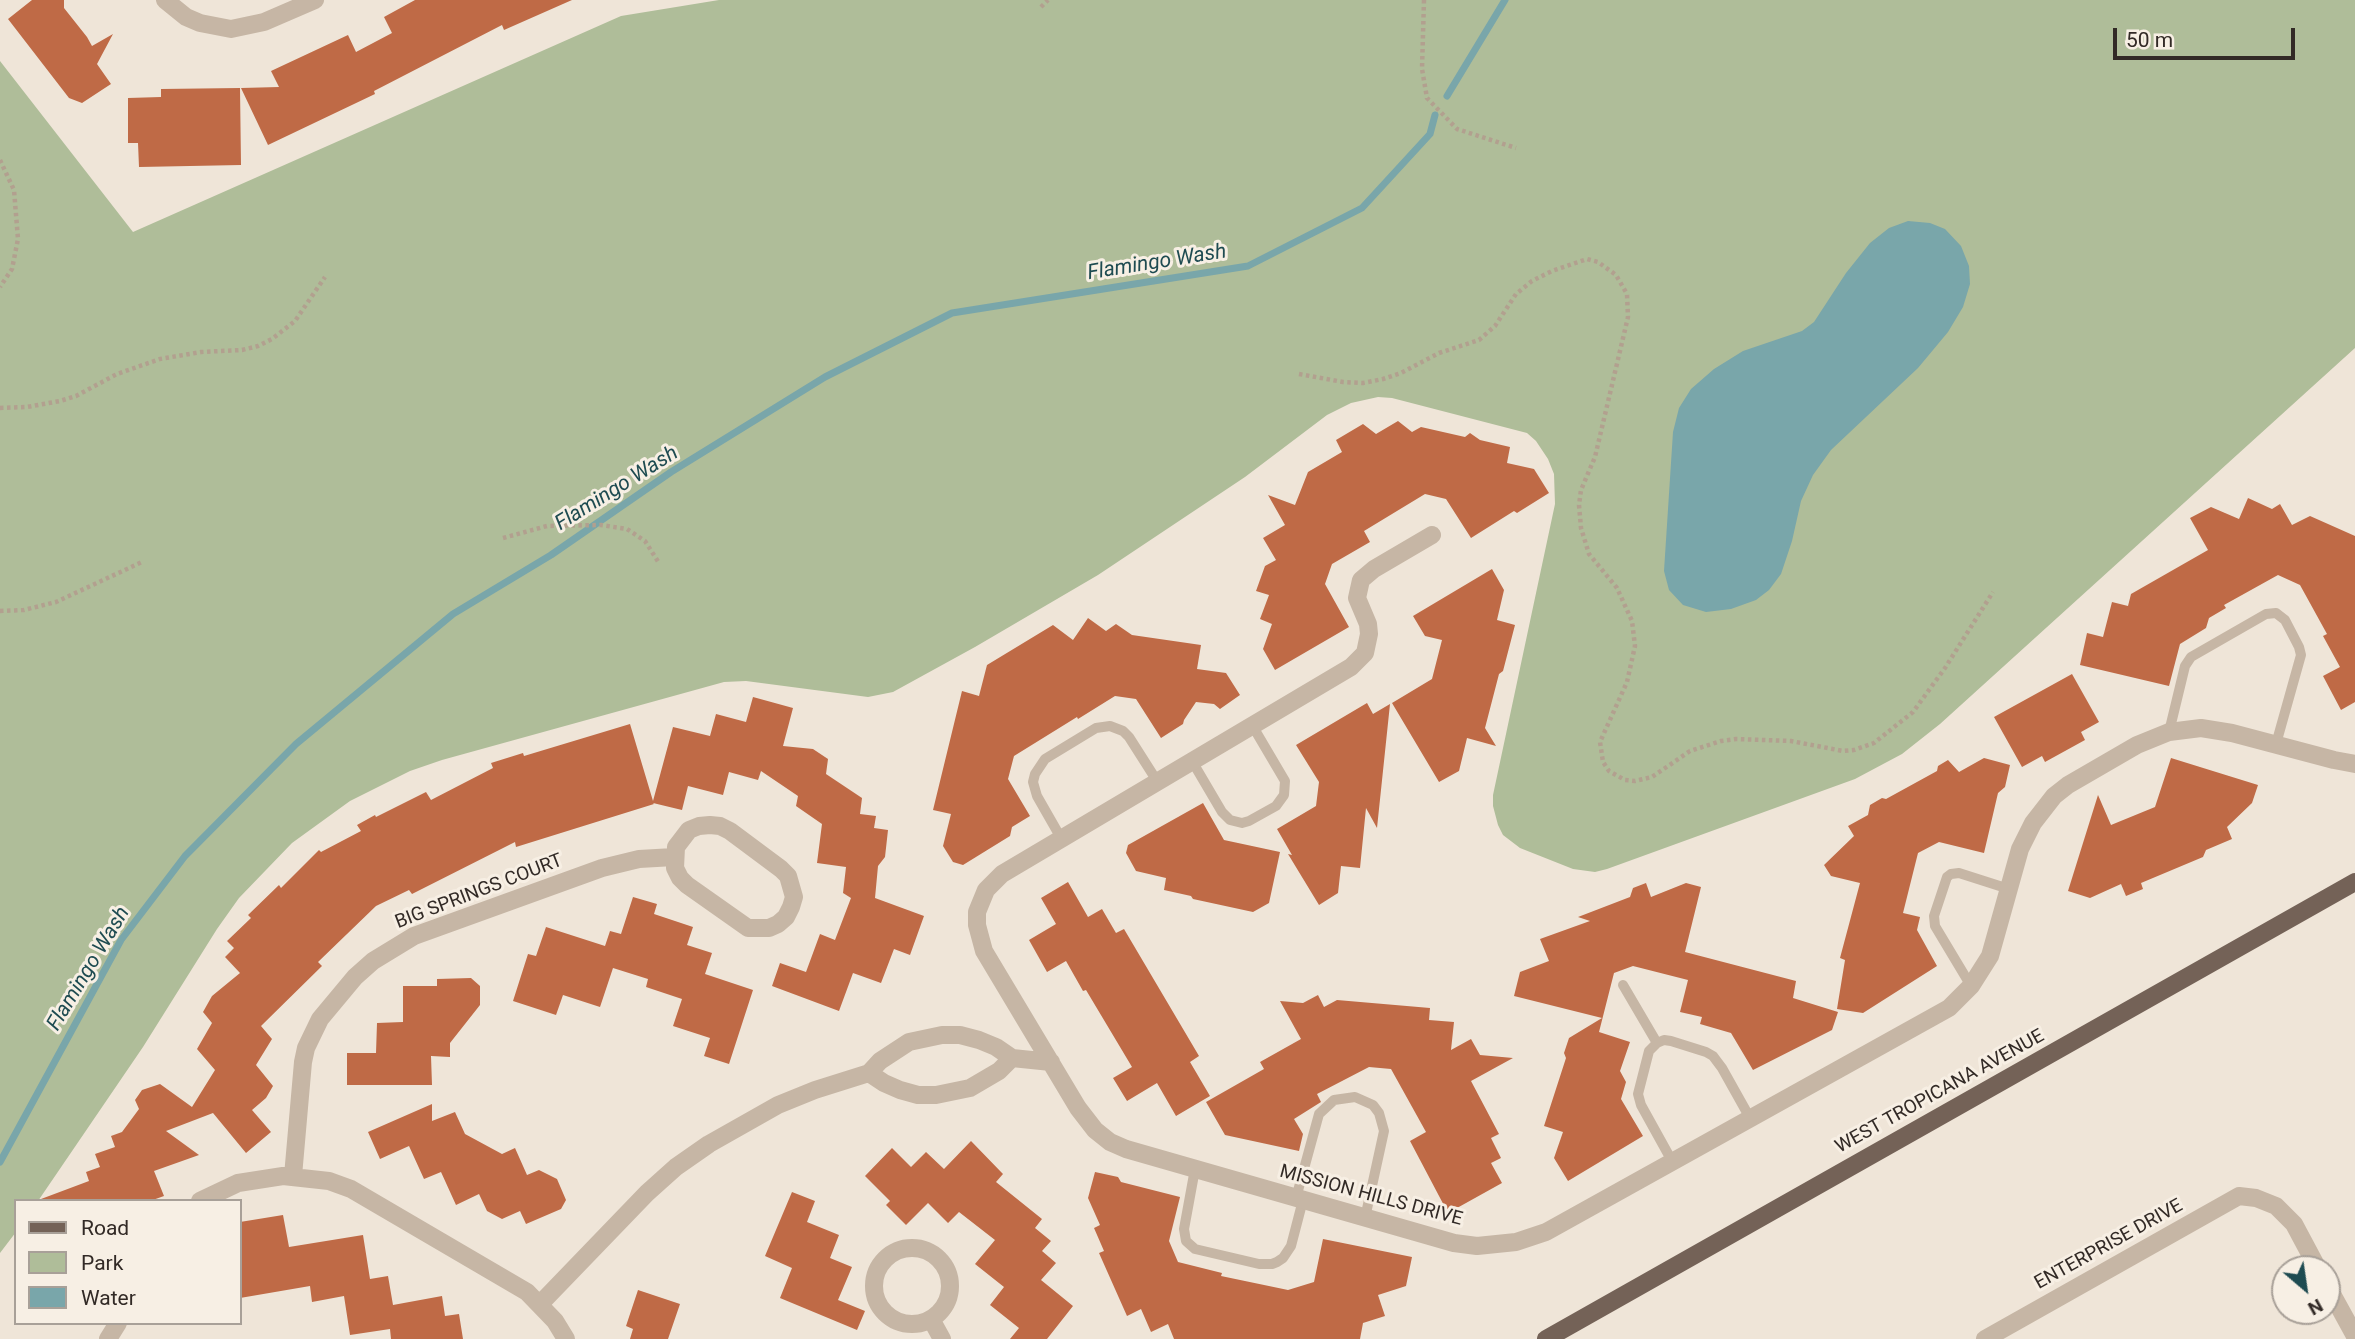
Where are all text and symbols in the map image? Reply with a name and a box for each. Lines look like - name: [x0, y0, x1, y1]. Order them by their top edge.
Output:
- scale bar: [2117, 14, 2299, 58]
- text: 50 m: [2126, 28, 2173, 52]
- water label: Flamingo Wash: [1086, 240, 1228, 286]
- water label: Flamingo Wash: [551, 441, 683, 537]
- street label: BIG SPRINGS COURT: [392, 850, 566, 934]
- water label: Flamingo Wash: [42, 902, 136, 1036]
- street label: WEST TROPICANA AVENUE: [1832, 1025, 2048, 1159]
- street label: MISSION HILLS DRIVE: [1277, 1161, 1465, 1231]
- street label: ENTERPRISE DRIVE: [2031, 1195, 2187, 1295]
- legend: [14, 1199, 242, 1325]
- text: Road: [81, 1216, 129, 1240]
- text: Park: [81, 1251, 123, 1275]
- north arrow: [2271, 1255, 2341, 1325]
- text: Water: [81, 1286, 136, 1310]
- text: N: [2304, 1294, 2327, 1320]

